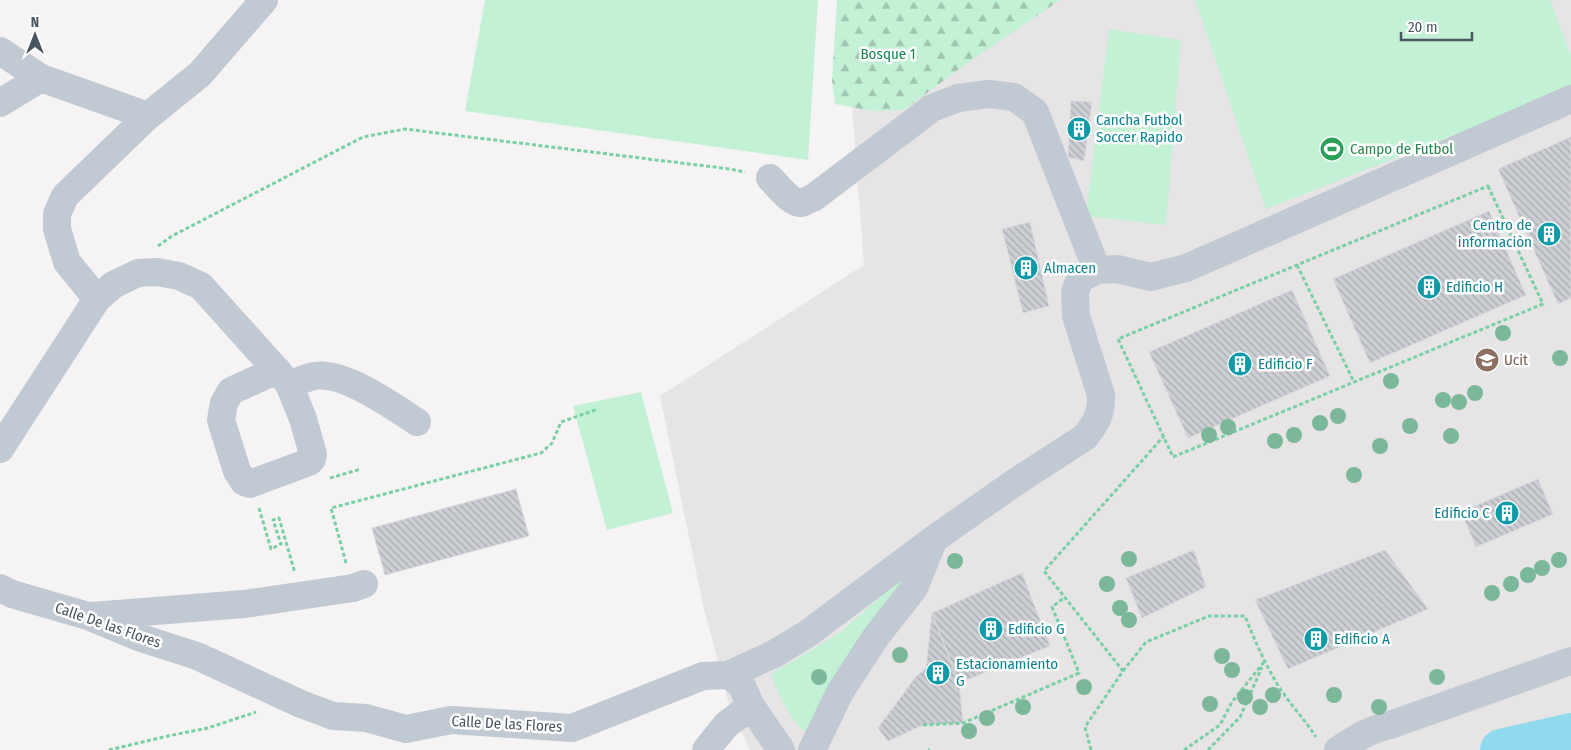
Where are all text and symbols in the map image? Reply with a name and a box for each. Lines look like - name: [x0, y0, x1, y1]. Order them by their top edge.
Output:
- north arrow: [10, 10, 60, 60]
- scale bar: [1401, 10, 1472, 42]
- text: N: [31, 14, 39, 31]
- text: 20 m: [1408, 18, 1438, 36]
- park label: Bosque 1: [860, 45, 916, 63]
- place label: Cancha Futbol Soccer Rapido: [1096, 111, 1183, 146]
- building icon: Cancha Futbol Soccer Rapido: [1066, 116, 1092, 142]
- sports icon: Campo de Futbol: [1319, 136, 1345, 162]
- place label: Campo de Futbol: [1350, 140, 1453, 158]
- place label: Centro de informaciòn: [1458, 216, 1532, 251]
- building icon: Centro de informaciòn: [1536, 221, 1562, 247]
- building icon: Almacen: [1013, 255, 1039, 281]
- place label: Almacen: [1044, 259, 1096, 277]
- building icon: Edificio H: [1416, 274, 1442, 300]
- place label: Edificio H: [1446, 278, 1503, 296]
- school or university icon: Ucit: [1474, 347, 1500, 373]
- building icon: Edificio F: [1227, 351, 1253, 377]
- place label: Ucit: [1504, 351, 1528, 369]
- place label: Edificio F: [1258, 355, 1313, 373]
- building icon: Edificio C: [1494, 500, 1520, 526]
- place label: Edificio C: [1434, 504, 1490, 522]
- street label: Calle De las Flores: [53, 598, 163, 652]
- building icon: Edificio G: [978, 616, 1004, 642]
- place label: Edificio G: [1008, 620, 1065, 638]
- building icon: Edificio A: [1303, 626, 1329, 652]
- place label: Edificio A: [1334, 630, 1390, 648]
- place label: Estacionamiento G: [956, 655, 1058, 690]
- building icon: Estacionamiento G: [925, 660, 951, 686]
- street label: Calle De las Flores: [451, 712, 563, 736]

